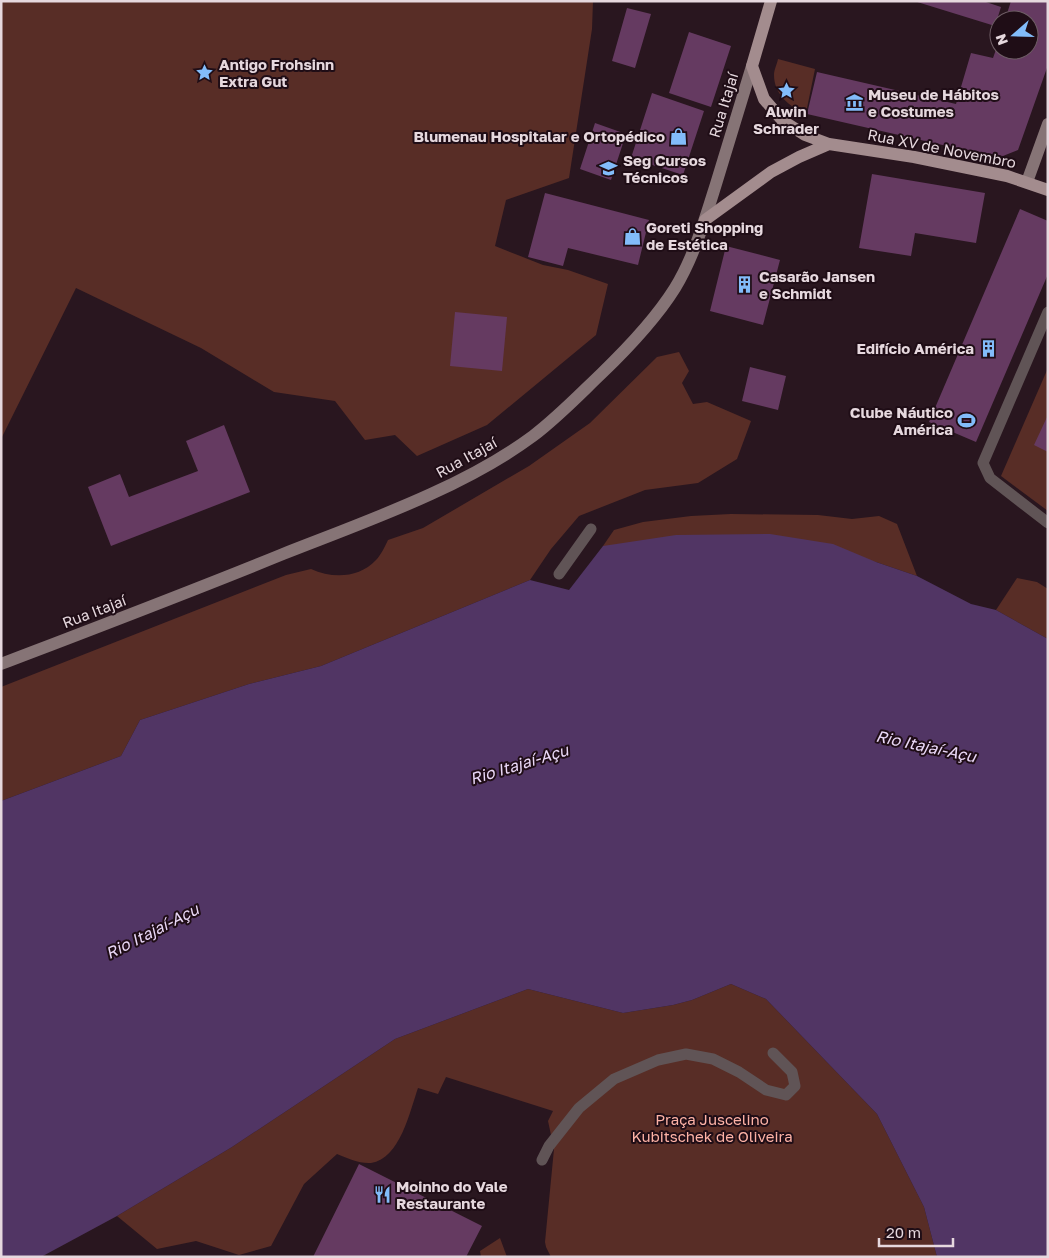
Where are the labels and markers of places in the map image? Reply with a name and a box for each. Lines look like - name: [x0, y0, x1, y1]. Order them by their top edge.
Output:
- place label: Antigo Frohsinn Extra Gut: [219, 55, 334, 90]
- place icon: Antigo Frohsinn Extra Gut: [195, 63, 215, 83]
- place icon: Alwin Schrader: [776, 80, 796, 100]
- place label: Museu de Hábitos e Costumes: [868, 85, 999, 120]
- museum icon: Museu de Hábitos e Costumes: [844, 93, 864, 113]
- place label: Alwin Schrader: [753, 102, 819, 137]
- shop icon: Blumenau Hospitalar e Ortopédico: [669, 126, 689, 146]
- place label: Blumenau Hospitalar e Ortopédico: [414, 127, 665, 145]
- place label: Seg Cursos Técnicos: [623, 151, 706, 186]
- school or university icon: Seg Cursos Técnicos: [599, 159, 619, 179]
- place label: Goreti Shopping de Estética: [646, 218, 763, 253]
- shop icon: Goreti Shopping de Estética: [622, 226, 642, 246]
- place label: Casarão Jansen e Schmidt: [759, 267, 875, 302]
- building icon: Casarão Jansen e Schmidt: [735, 275, 755, 295]
- building icon: Edifício América: [978, 338, 998, 358]
- place label: Edifício América: [856, 339, 974, 357]
- place label: Clube Náutico América: [850, 403, 953, 438]
- sports icon: Clube Náutico América: [957, 411, 977, 431]
- place label: Moinho do Vale Restaurante: [396, 1177, 508, 1212]
- restaurant icon: Moinho do Vale Restaurante: [372, 1185, 392, 1205]

